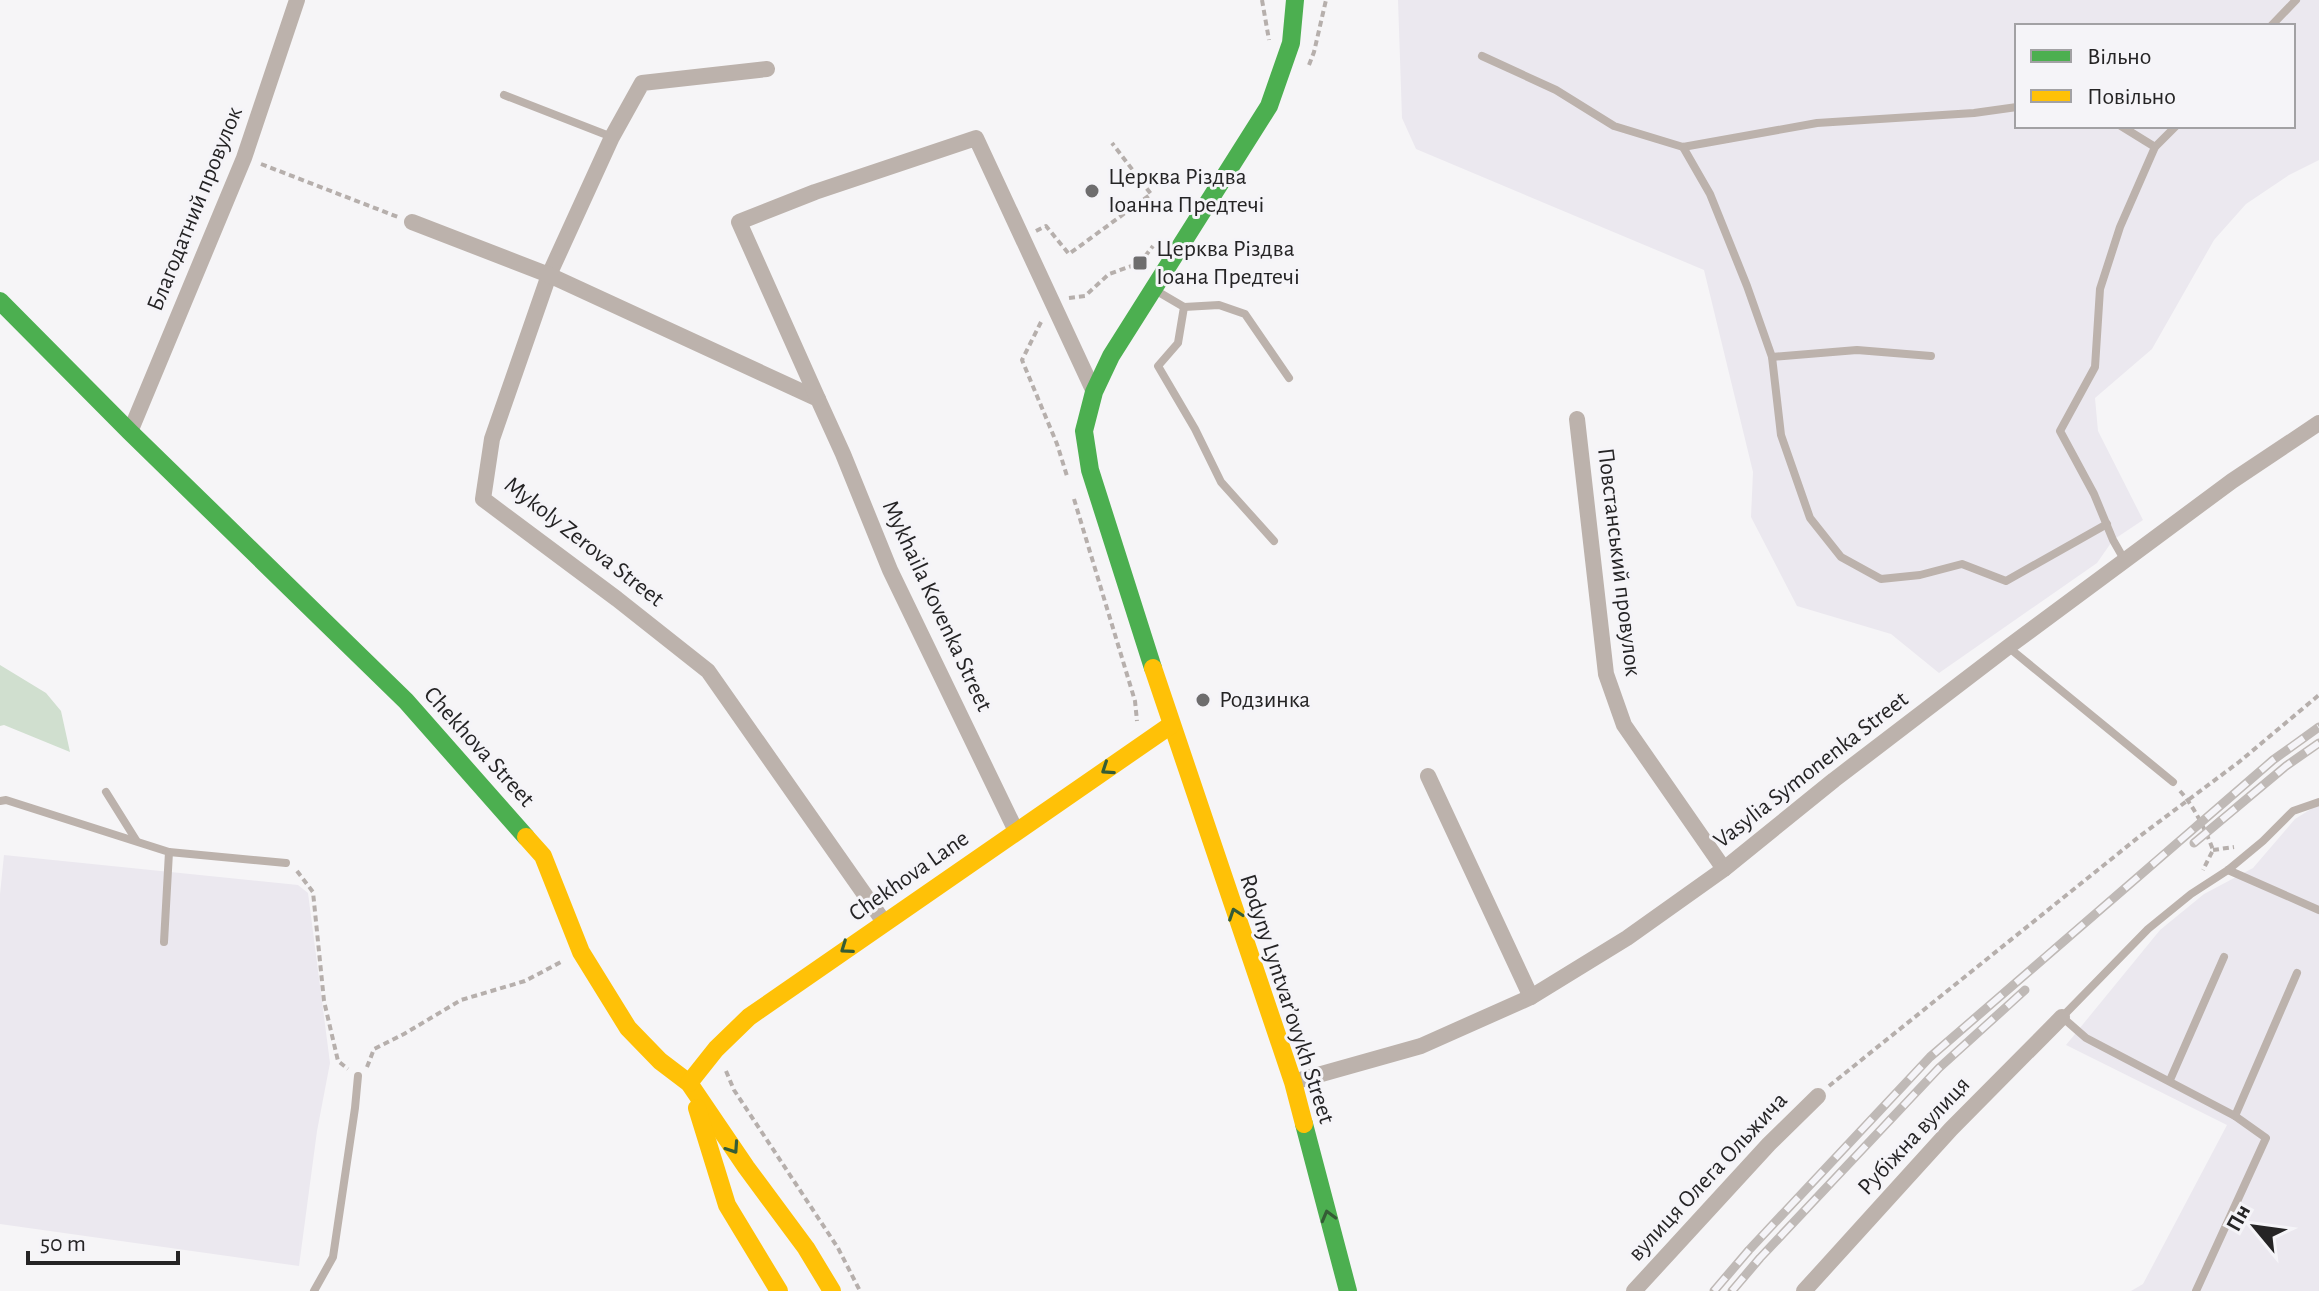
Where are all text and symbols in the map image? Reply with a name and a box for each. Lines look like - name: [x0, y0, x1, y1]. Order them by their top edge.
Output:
- legend: [2015, 24, 2295, 128]
- text: Вільно: [2087, 45, 2152, 69]
- text: Повільно: [2087, 85, 2176, 109]
- street label: Благодатний провулок: [143, 103, 247, 315]
- place label: Церква Різдва Іоанна Предтечі: [1108, 165, 1264, 217]
- marker: Церква Різдва Іоанна Предтечі: [1083, 182, 1101, 200]
- place label: Церква Різдва Іоана Предтечі: [1156, 237, 1300, 289]
- marker: Церква Різдва Іоана Предтечі: [1131, 254, 1149, 272]
- street label: Повстанський провулок: [1593, 446, 1645, 678]
- street label: Mykoly Zerova Street: [500, 473, 668, 612]
- street label: Mykhaila Kovenka Street: [878, 497, 996, 715]
- street label: Chekhova Street: [419, 682, 539, 812]
- street label: Vasylia Symonenka Street: [1709, 687, 1913, 853]
- place label: Родзинка: [1219, 688, 1310, 712]
- marker: Родзинка: [1194, 691, 1212, 709]
- one-way arrow: [1101, 759, 1115, 774]
- street label: Chekhova Lane: [845, 826, 973, 926]
- street label: Rodyny Lyntvar’ovykh Street: [1235, 871, 1339, 1127]
- one-way arrow: [1229, 907, 1245, 921]
- one-way arrow: [841, 938, 855, 953]
- street label: Рубіжна вулиця: [1853, 1072, 1975, 1200]
- street label: вулиця Олега Ольжича: [1624, 1088, 1792, 1266]
- one-way arrow: [723, 1139, 738, 1153]
- north arrow: [2215, 1187, 2295, 1267]
- text: Пн: [2222, 1201, 2255, 1235]
- one-way arrow: [1321, 1209, 1337, 1223]
- scale bar: [28, 1215, 178, 1265]
- text: 50 m: [40, 1232, 86, 1256]

